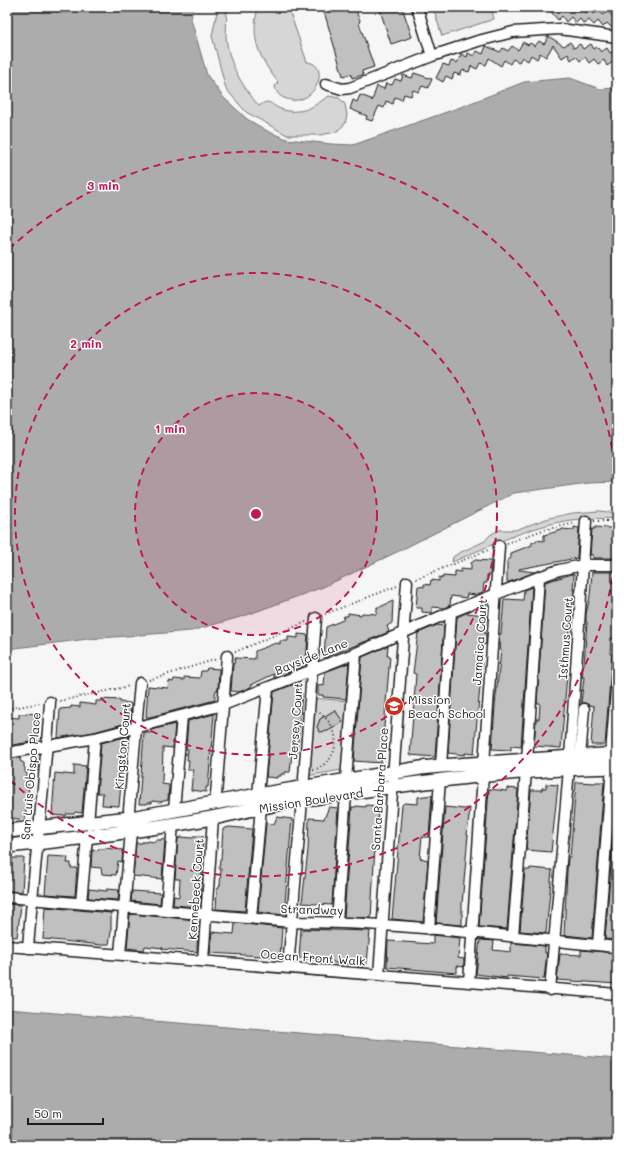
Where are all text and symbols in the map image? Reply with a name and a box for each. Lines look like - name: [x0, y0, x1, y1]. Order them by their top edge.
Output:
- text: 3 min: [87, 177, 119, 193]
- text: 2 min: [70, 335, 102, 351]
- text: 1 min: [155, 420, 185, 436]
- centre of rings: [249, 507, 263, 521]
- street label: Isthmus Court: [554, 596, 576, 680]
- street label: Jamaica Court: [468, 598, 490, 686]
- street label: Bayside Lane: [272, 634, 350, 678]
- street label: Jersey Court: [284, 682, 306, 760]
- place label: Mission Beach School: [408, 691, 486, 721]
- school or university icon: Mission Beach School: [383, 695, 405, 717]
- street label: Kingston Court: [110, 702, 134, 790]
- street label: San Luis Obispo Place: [16, 711, 44, 841]
- street label: Santa Barbara Place: [367, 727, 391, 851]
- street label: Mission Boulevard: [258, 784, 365, 816]
- street label: Kennebeck Court: [183, 838, 207, 940]
- street label: Strandway: [280, 900, 344, 918]
- street label: Ocean Front Walk: [260, 945, 366, 969]
- scale bar: [28, 1100, 103, 1126]
- text: 50 m: [34, 1105, 62, 1121]

